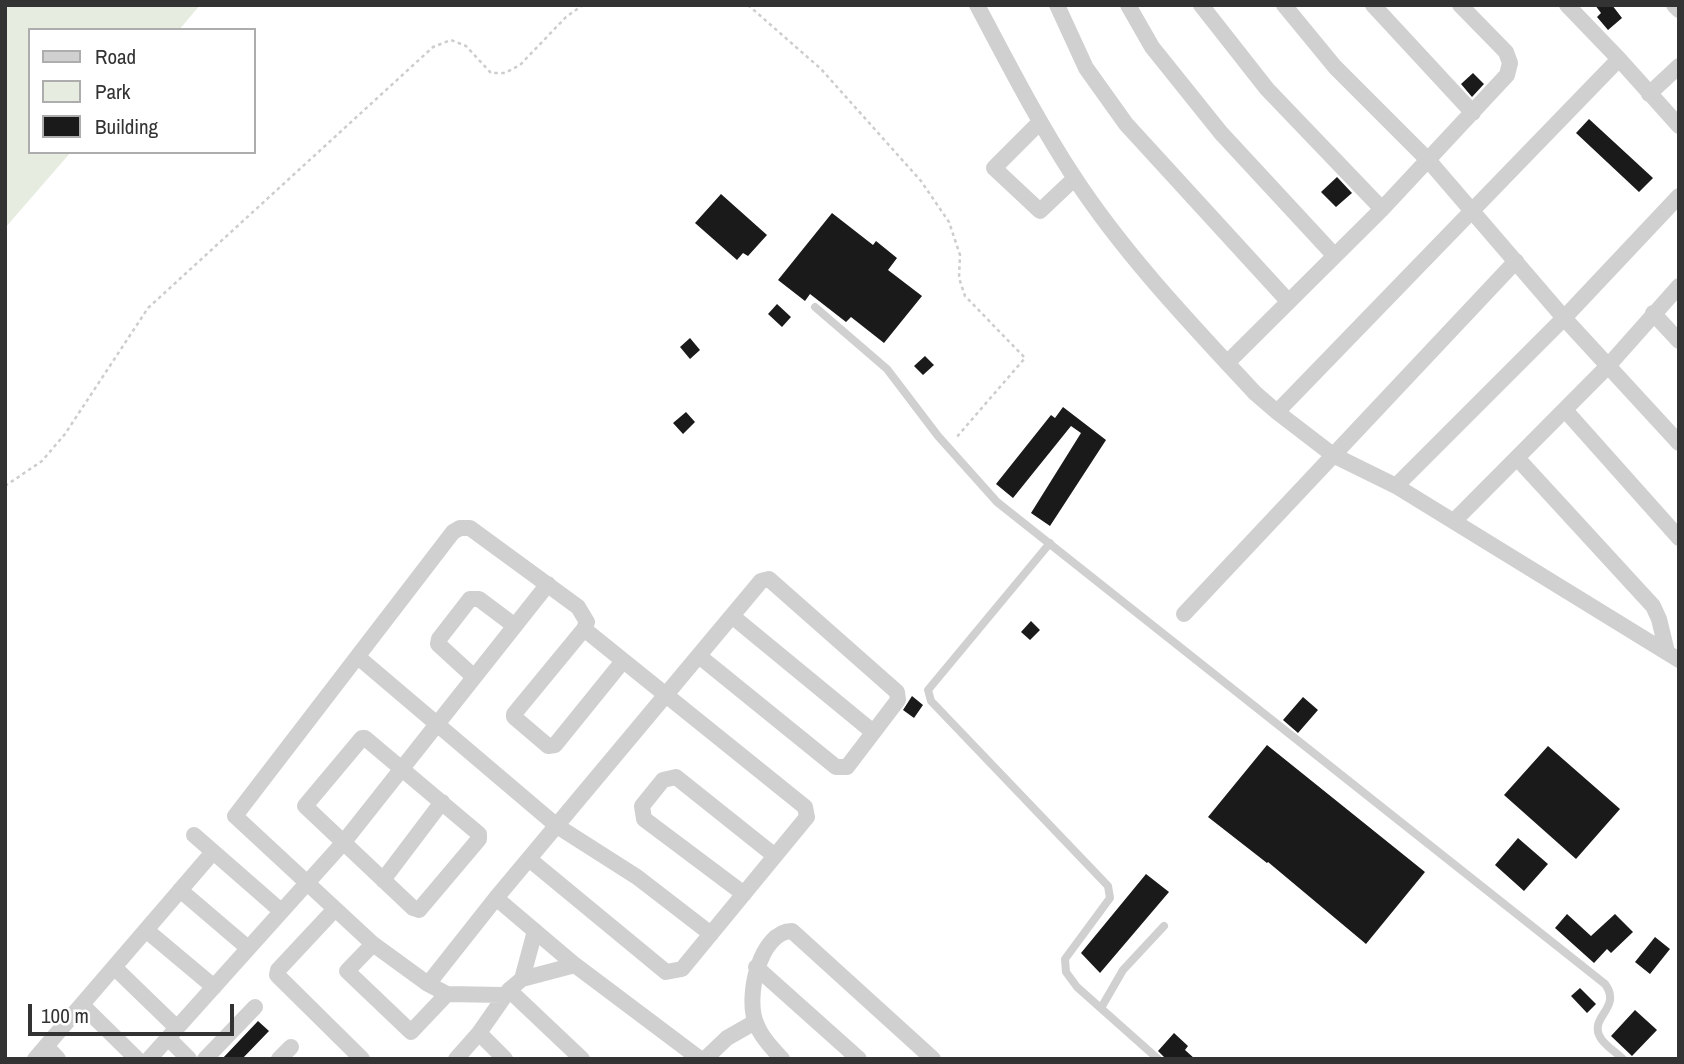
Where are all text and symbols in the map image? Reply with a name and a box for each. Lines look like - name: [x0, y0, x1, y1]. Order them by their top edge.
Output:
- legend: [28, 28, 256, 154]
- text: Road: [95, 42, 136, 71]
- text: Park: [95, 77, 130, 106]
- text: Building: [95, 112, 158, 141]
- scale bar: [32, 990, 238, 1034]
- text: 100 m: [41, 1001, 89, 1030]

